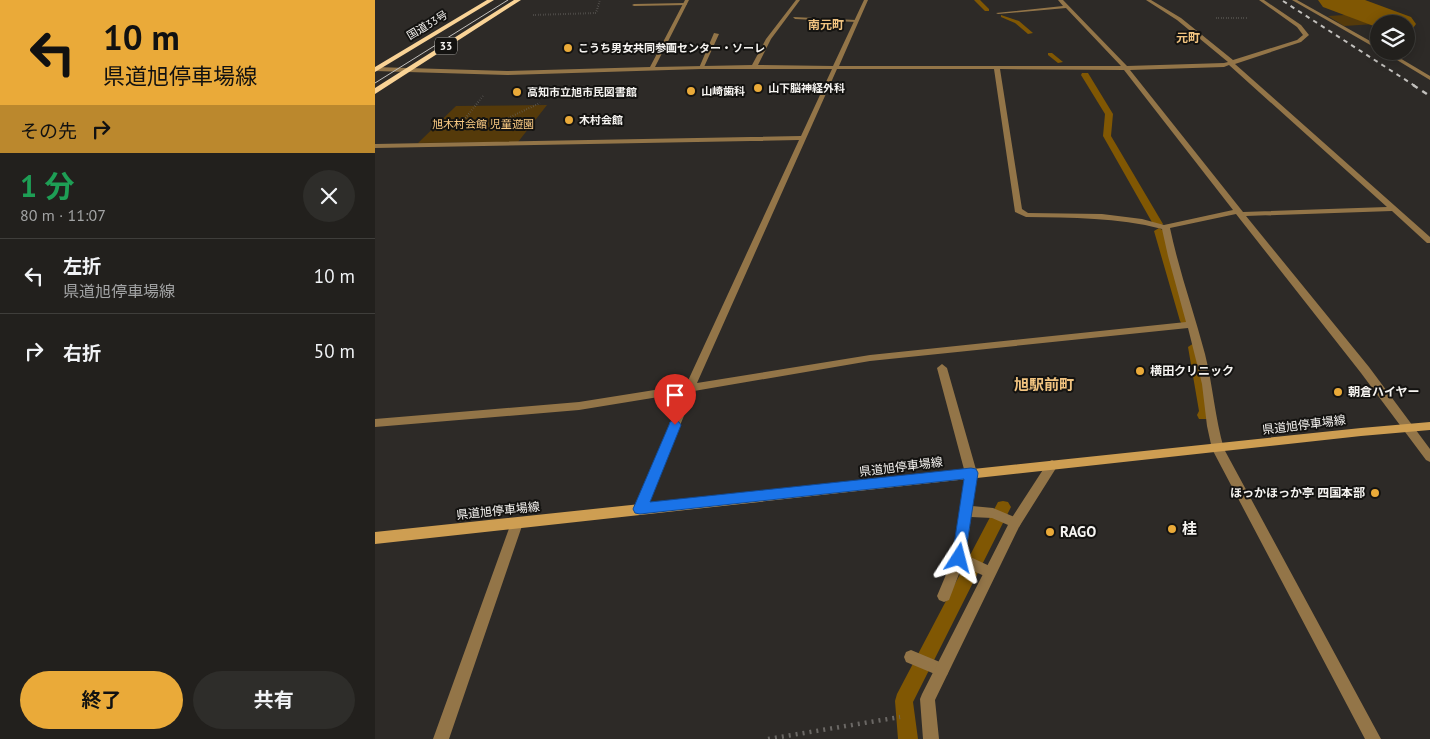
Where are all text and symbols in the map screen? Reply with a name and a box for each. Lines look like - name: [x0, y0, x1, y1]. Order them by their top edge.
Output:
- street label: 国道33号: [404, 7, 450, 43]
- text: 10 m: [103, 14, 180, 60]
- map controls: [1370, 15, 1415, 60]
- button: layers: [1370, 15, 1415, 60]
- district label: 南元町: [808, 17, 844, 32]
- icon: left: [20, 20, 85, 85]
- district label: 元町: [1176, 30, 1200, 45]
- road number: 33: [435, 37, 457, 54]
- place label: こうち男女共同参画センター・ソーレ: [578, 41, 765, 55]
- marker: こうち男女共同参画センター・ソーレ: [562, 42, 574, 54]
- text: 県道旭停車場線: [103, 62, 257, 90]
- place label: 山下脳神経外科: [768, 81, 845, 95]
- marker: 山下脳神経外科: [752, 82, 764, 94]
- place label: 山崎歯科: [701, 84, 745, 98]
- place label: 高知市立旭市民図書館: [527, 85, 637, 99]
- marker: 山崎歯科: [685, 85, 697, 97]
- marker: 高知市立旭市民図書館: [511, 86, 523, 98]
- place label: 木村会館: [579, 113, 623, 127]
- marker: 木村会館: [563, 114, 575, 126]
- icon: right: [87, 115, 115, 143]
- park label: 旭木村会館 児童遊園: [432, 117, 534, 131]
- text: その先: [20, 119, 77, 143]
- text: 1 分: [20, 166, 75, 205]
- button: close: [303, 170, 355, 222]
- text: 80 m · 11:07: [20, 205, 106, 225]
- text: 左折: [63, 254, 101, 278]
- icon: left: [20, 262, 48, 290]
- text: 10 m: [314, 264, 355, 288]
- text: 県道旭停車場線: [63, 281, 175, 301]
- icon: right: [20, 337, 48, 365]
- text: 50 m: [314, 339, 355, 363]
- text: 右折: [63, 341, 101, 365]
- place label: 横田クリニック: [1150, 363, 1234, 378]
- marker: 横田クリニック: [1134, 365, 1146, 377]
- pin: [654, 374, 696, 425]
- district label: 旭駅前町: [1014, 375, 1074, 394]
- icon: arrive: [661, 381, 689, 409]
- place label: 朝倉ハイヤー: [1348, 384, 1419, 399]
- marker: 朝倉ハイヤー: [1332, 386, 1344, 398]
- street label: 県道旭停車場線: [1261, 412, 1347, 437]
- street label: 県道旭停車場線: [858, 454, 944, 479]
- place label: ほっかほっか亭 四国本部: [1230, 485, 1365, 500]
- marker: ほっかほっか亭 四国本部: [1369, 487, 1381, 499]
- street label: 県道旭停車場線: [455, 499, 541, 522]
- place label: 桂: [1182, 519, 1197, 538]
- place label: RAGO: [1060, 522, 1096, 541]
- marker: 桂: [1166, 523, 1178, 535]
- marker: RAGO: [1044, 526, 1056, 538]
- position arrow: [932, 531, 984, 583]
- button: 終了: [20, 671, 183, 729]
- button: 共有: [193, 671, 355, 729]

